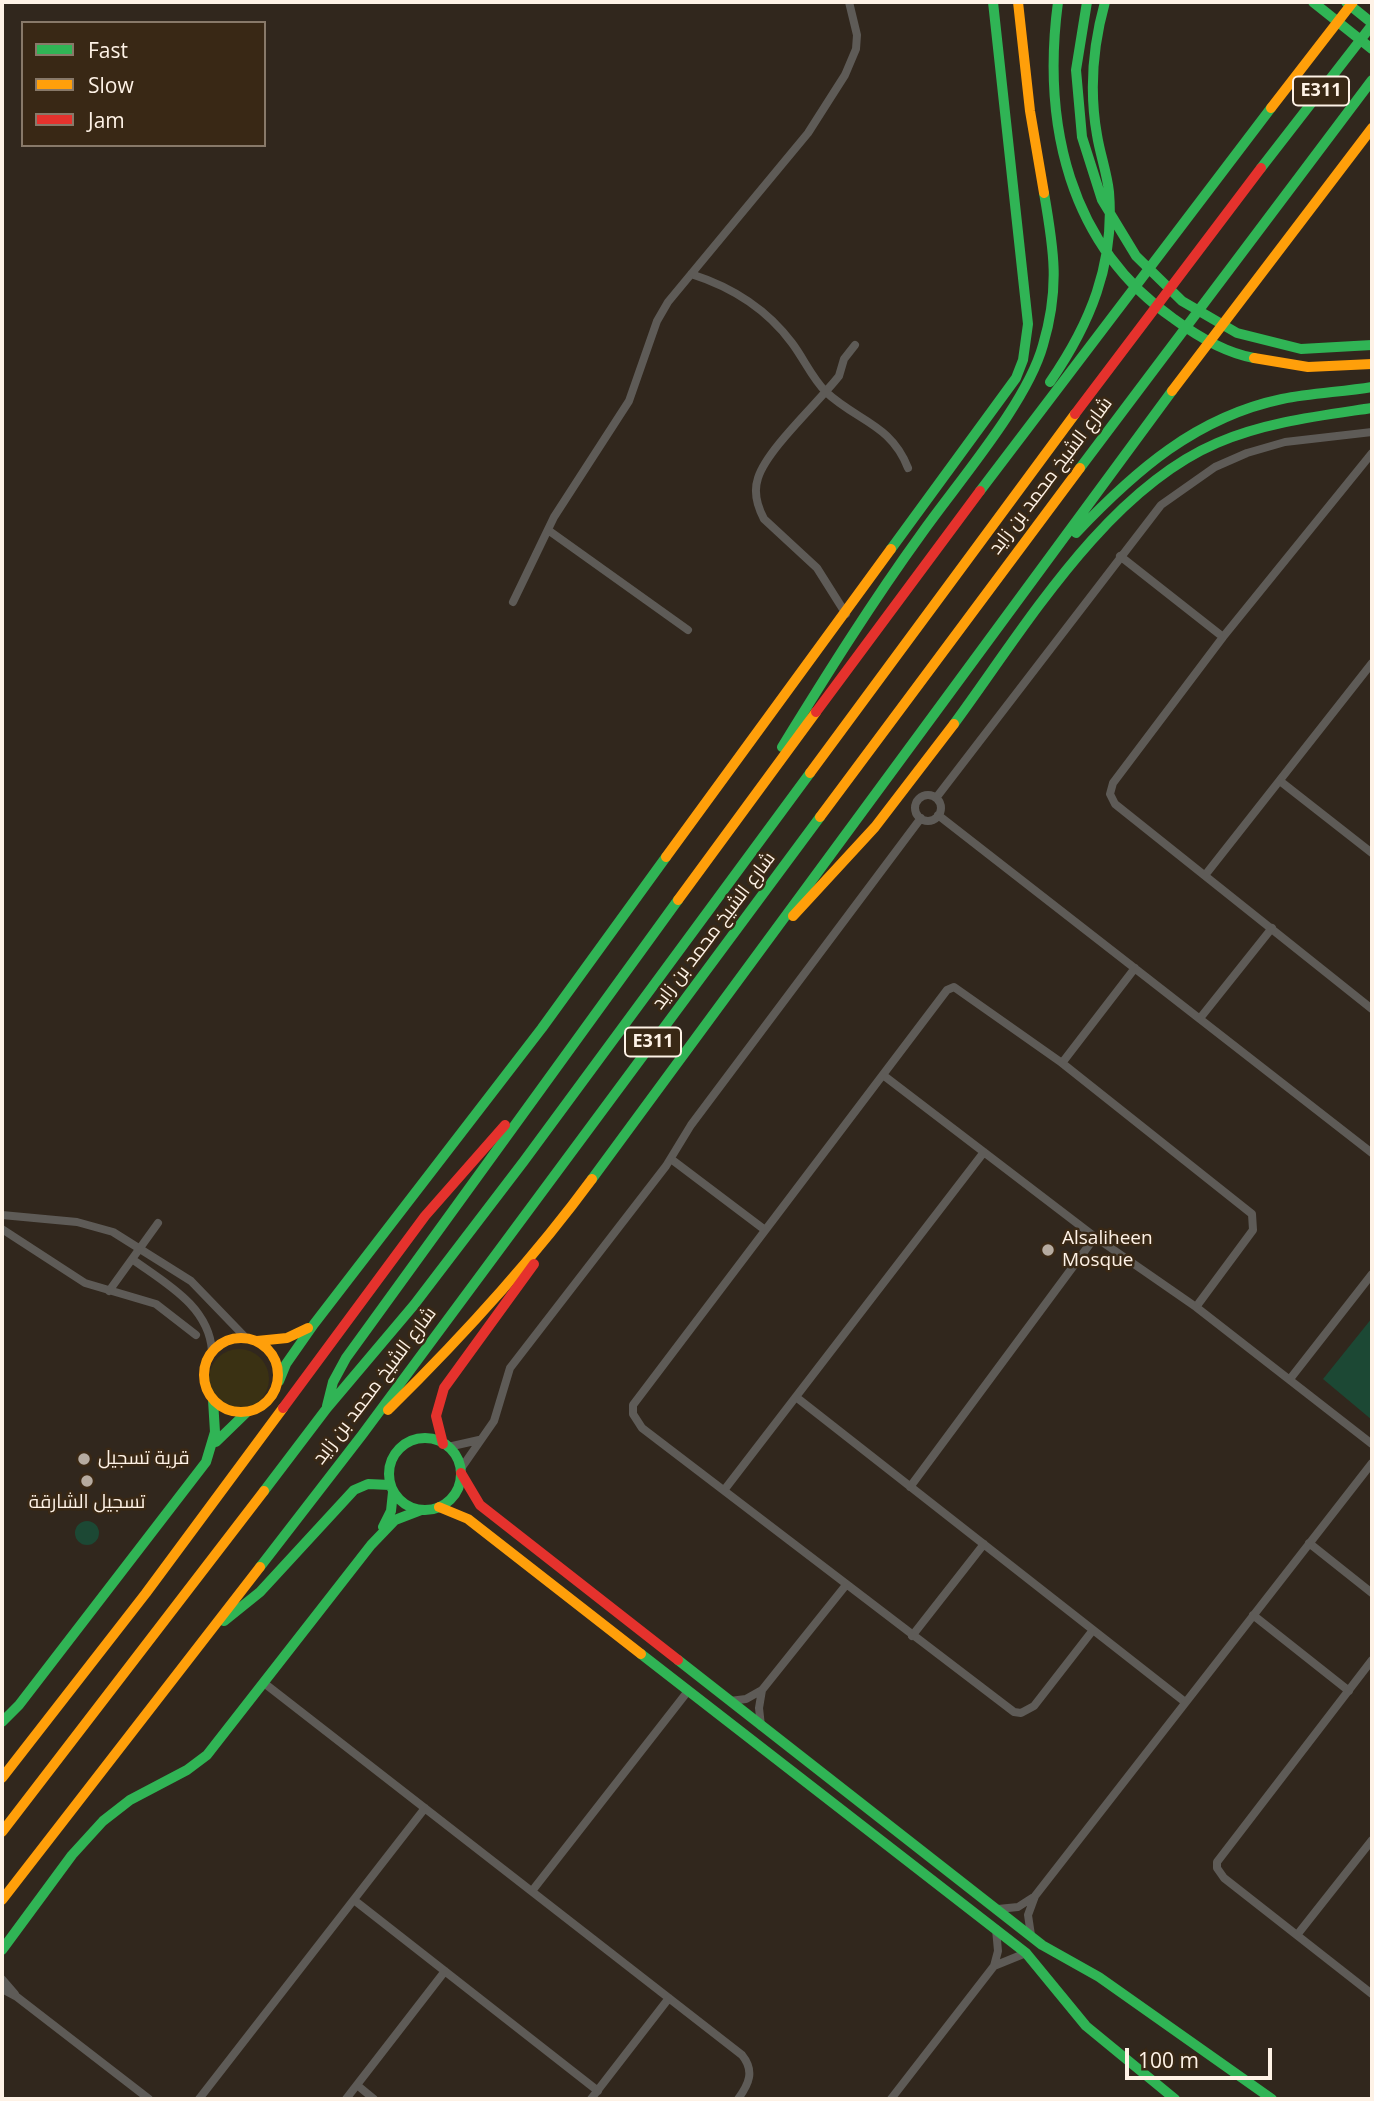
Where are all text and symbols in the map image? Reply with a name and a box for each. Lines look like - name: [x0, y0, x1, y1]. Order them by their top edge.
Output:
- legend: [21, 21, 266, 147]
- text: Fast: [88, 36, 128, 64]
- text: Slow: [88, 71, 134, 99]
- road number: E311: [1293, 76, 1349, 106]
- text: Jam: [88, 106, 125, 134]
- street label: شارع الشيخ محمد بن زايد: [984, 393, 1118, 559]
- street label: شارع الشيخ محمد بن زايد: [647, 848, 781, 1014]
- road number: E311: [625, 1028, 681, 1056]
- place label: Alsaliheen Mosque: [1062, 1228, 1153, 1272]
- marker: Alsaliheen Mosque: [1040, 1242, 1056, 1258]
- street label: شارع الشيخ محمد بن زايد: [308, 1303, 442, 1469]
- place label: قرية تسجيل: [98, 1448, 189, 1470]
- marker: قرية تسجيل: [76, 1451, 92, 1467]
- marker: تسجيل الشارقة: [79, 1473, 95, 1489]
- place label: تسجيل الشارقة: [29, 1492, 145, 1514]
- scale bar: [1129, 2035, 1276, 2078]
- text: 100 m: [1138, 2046, 1199, 2074]

